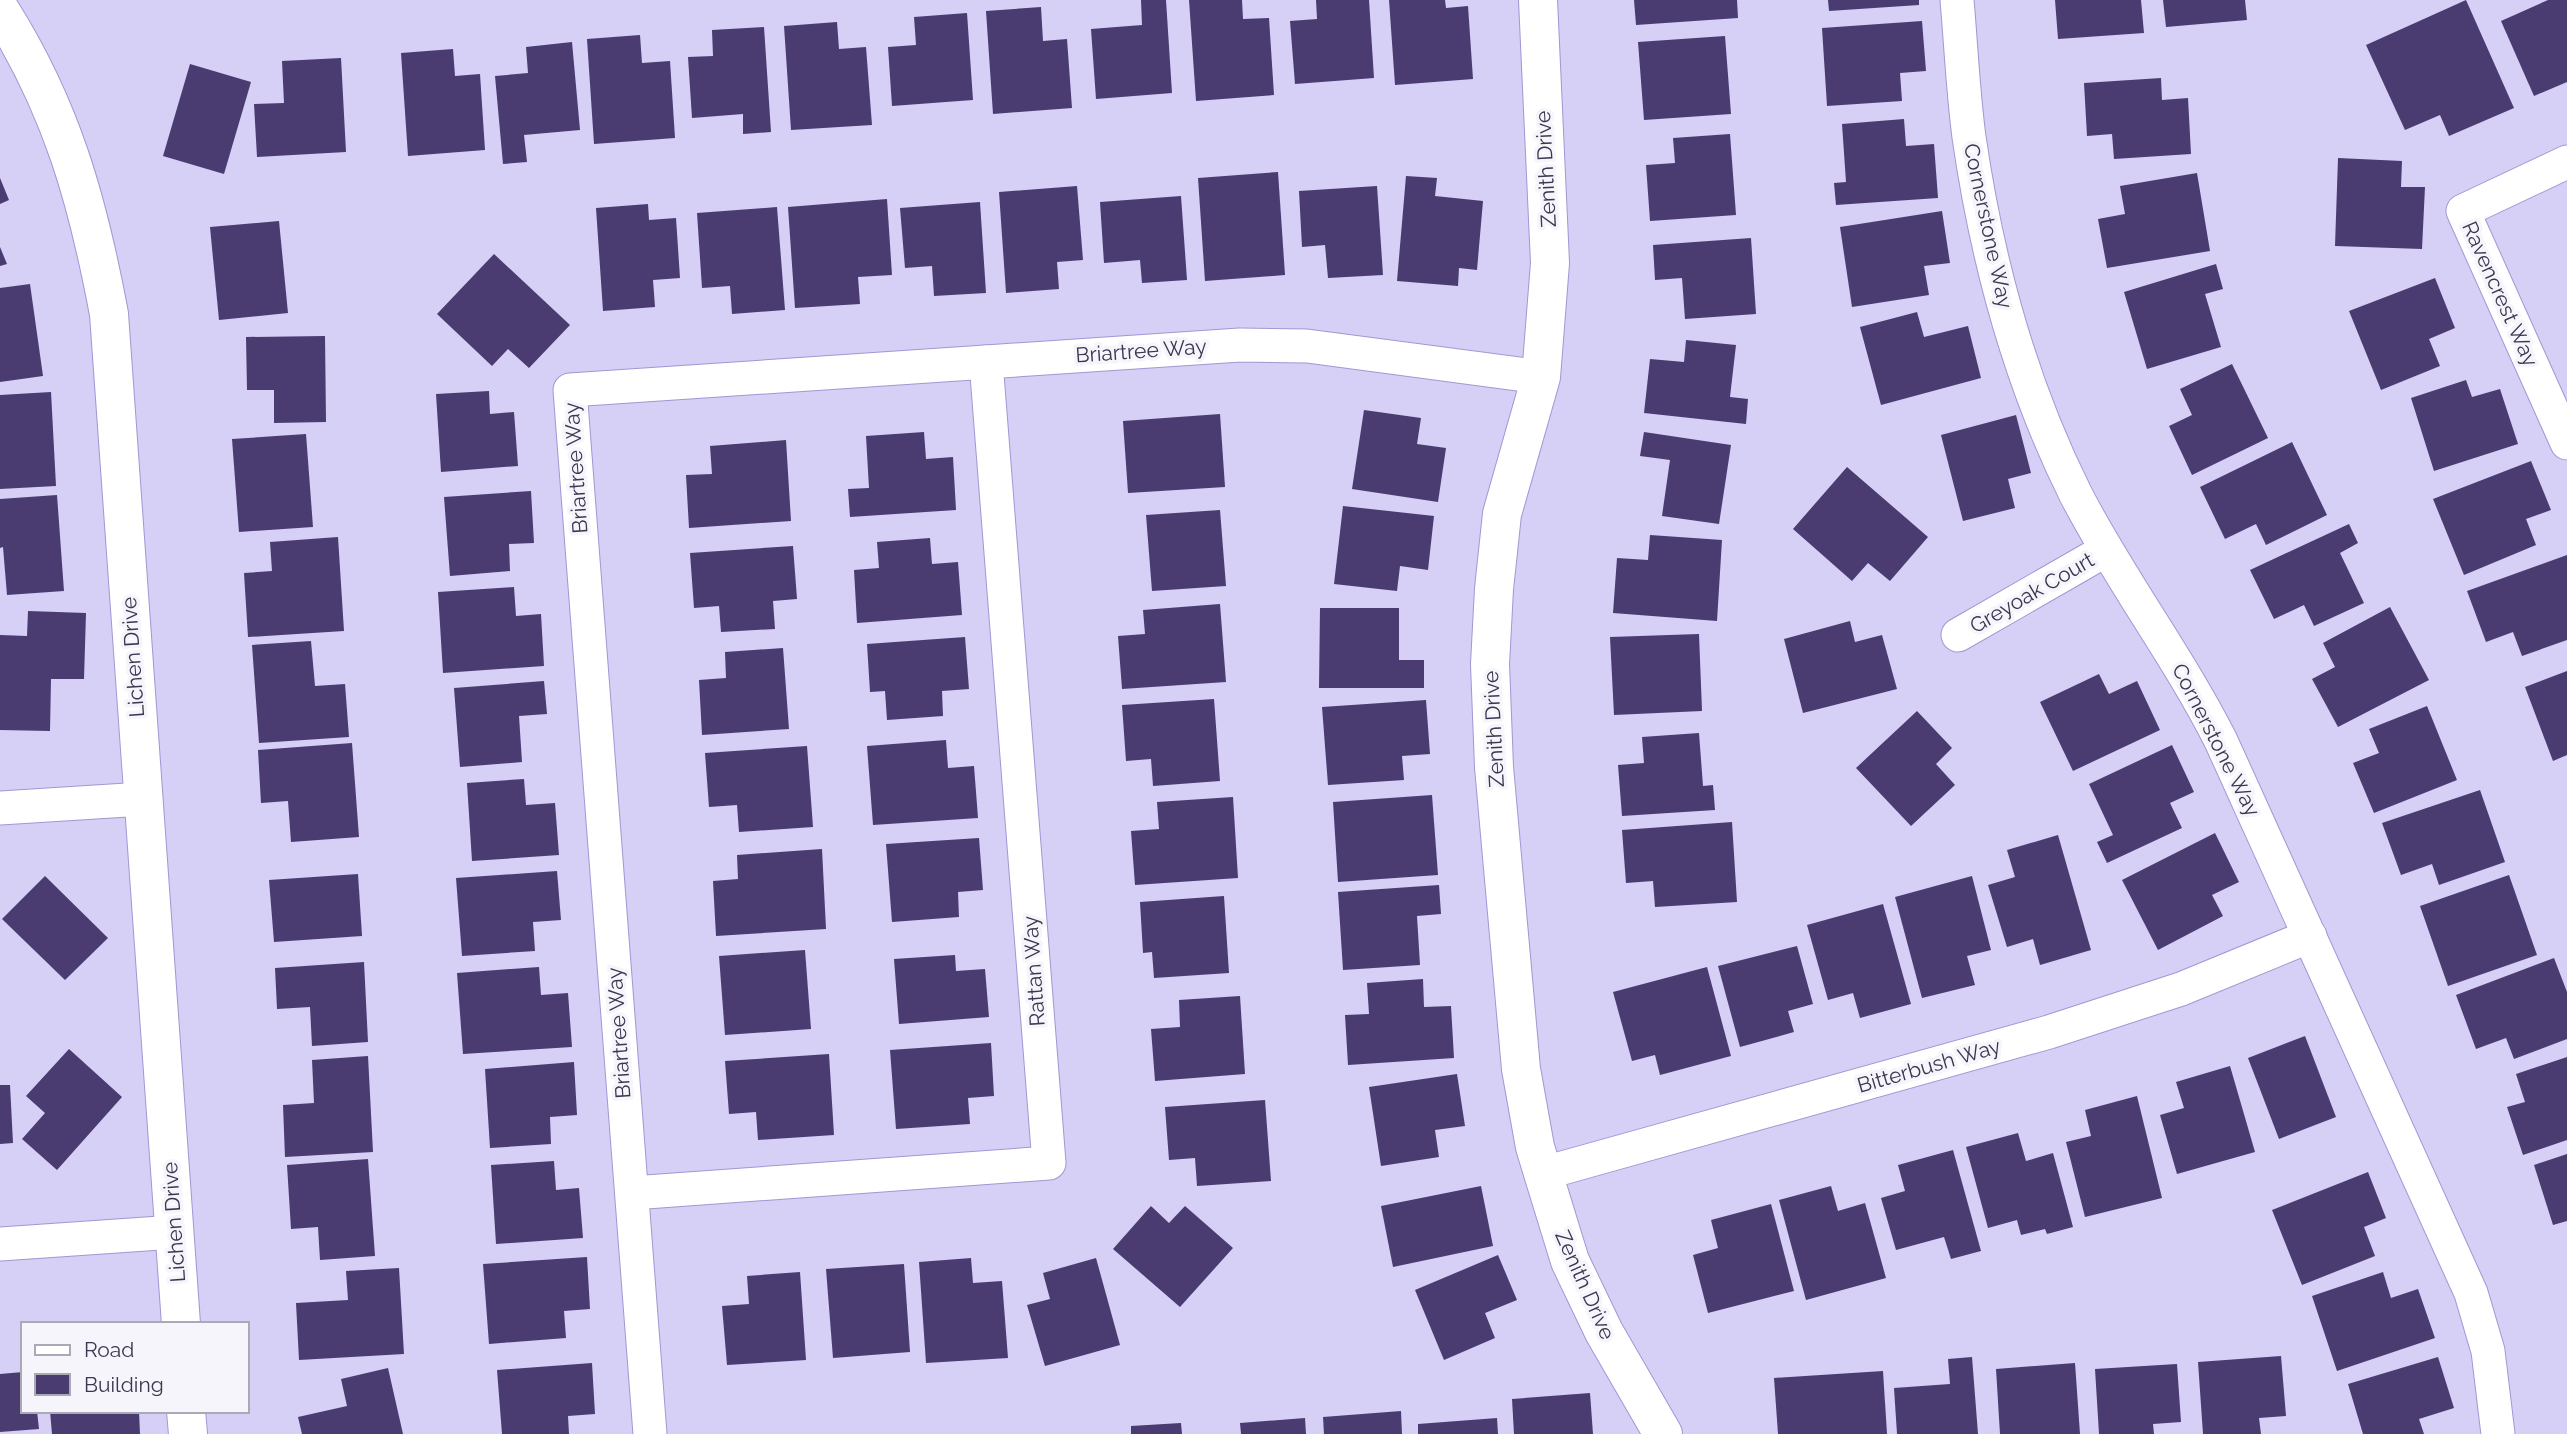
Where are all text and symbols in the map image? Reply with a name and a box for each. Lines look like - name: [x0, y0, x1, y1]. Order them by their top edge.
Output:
- street label: Zenith Drive: [1530, 110, 1561, 228]
- street label: Cornerstone Way: [1959, 141, 2018, 311]
- street label: Ravencrest Way: [2457, 217, 2544, 370]
- street label: Briartree Way: [1075, 333, 1207, 368]
- street label: Briartree Way: [558, 402, 593, 534]
- street label: Greyoak Court: [1965, 547, 2098, 638]
- street label: Lichen Drive: [116, 596, 149, 718]
- street label: Cornerstone Way: [2167, 659, 2266, 820]
- street label: Zenith Drive: [1478, 670, 1509, 788]
- street label: Rattan Way: [1017, 915, 1050, 1027]
- street label: Briartree Way: [601, 967, 636, 1099]
- street label: Bitterbush Way: [1854, 1033, 2003, 1098]
- street label: Lichen Drive: [157, 1161, 190, 1283]
- street label: Zenith Drive: [1550, 1226, 1621, 1343]
- legend: [21, 1322, 248, 1413]
- text: Road: [84, 1337, 134, 1362]
- text: Building: [84, 1372, 164, 1397]

